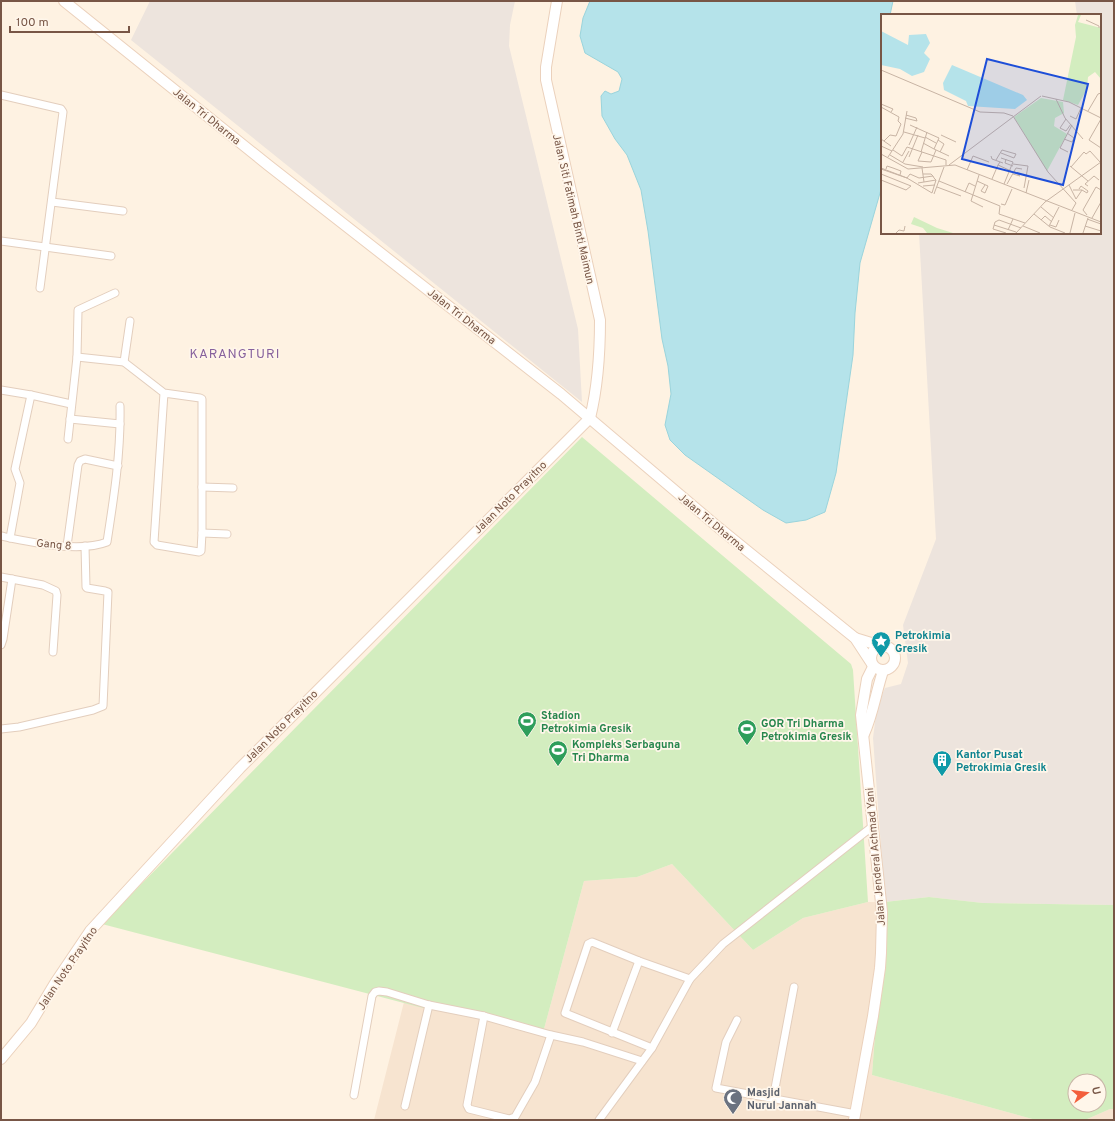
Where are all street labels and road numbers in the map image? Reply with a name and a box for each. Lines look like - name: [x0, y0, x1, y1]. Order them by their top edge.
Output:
- street label: Jalan Tri Dharma: [170, 85, 243, 148]
- street label: Jalan Siti Fatimah Binti Maimun: [549, 133, 597, 286]
- street label: Jalan Tri Dharma: [424, 286, 499, 348]
- street label: Jalan Noto Prayitno: [471, 458, 550, 537]
- street label: Jalan Tri Dharma: [675, 491, 748, 555]
- street label: Gang 8: [36, 536, 72, 554]
- street label: Jalan Noto Prayitno: [242, 687, 321, 766]
- street label: Jalan Jenderal Achmad Yani: [863, 787, 889, 927]
- street label: Jalan Noto Prayitno: [35, 924, 101, 1013]

